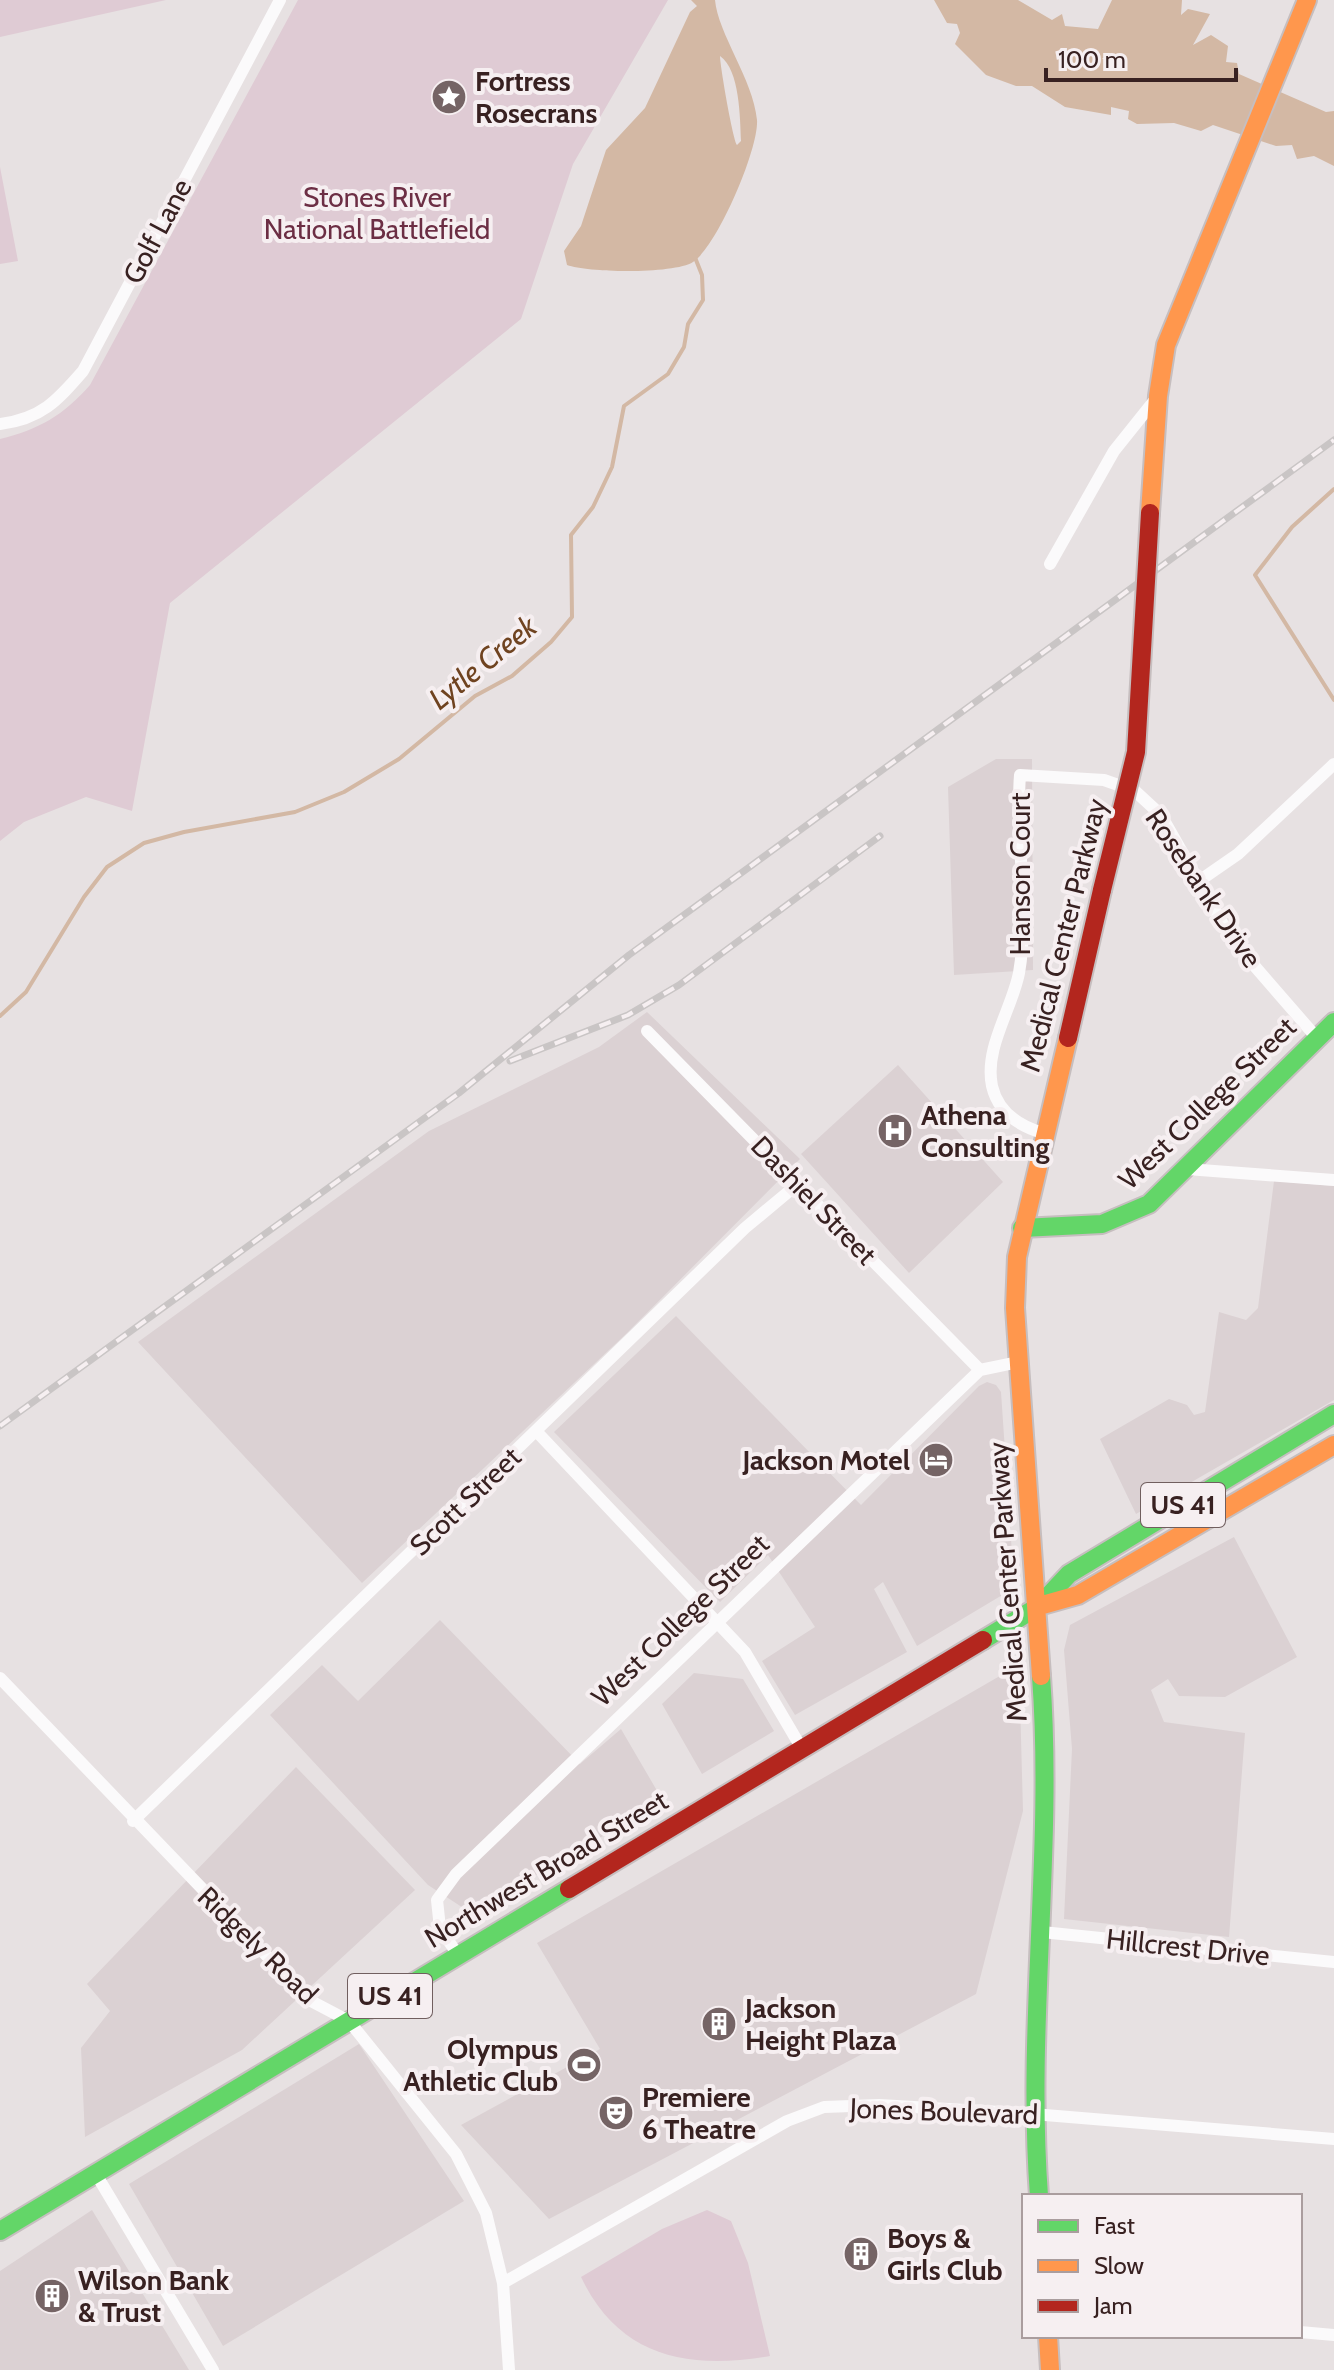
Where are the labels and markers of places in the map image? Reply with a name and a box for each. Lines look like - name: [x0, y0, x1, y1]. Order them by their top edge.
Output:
- place label: Fortress Rosecrans: [475, 64, 597, 130]
- place icon: Fortress Rosecrans: [430, 78, 468, 116]
- place label: Athena Consulting: [921, 1098, 1050, 1164]
- hospital icon: Athena Consulting: [876, 1112, 914, 1150]
- hotel icon: Jackson Motel: [917, 1441, 955, 1479]
- place label: Jackson Motel: [741, 1443, 910, 1477]
- place label: Jackson Height Plaza: [744, 1991, 896, 2057]
- building icon: Jackson Height Plaza: [700, 2005, 738, 2043]
- place label: Olympus Athletic Club: [403, 2032, 558, 2098]
- sports icon: Olympus Athletic Club: [565, 2046, 603, 2084]
- place label: Premiere 6 Theatre: [642, 2080, 756, 2146]
- theatre icon: Premiere 6 Theatre: [597, 2094, 635, 2132]
- place label: Boys & Girls Club: [887, 2221, 1003, 2287]
- building icon: Boys & Girls Club: [842, 2235, 880, 2273]
- place label: Wilson Bank & Trust: [78, 2263, 229, 2329]
- building icon: Wilson Bank & Trust: [33, 2277, 71, 2315]

